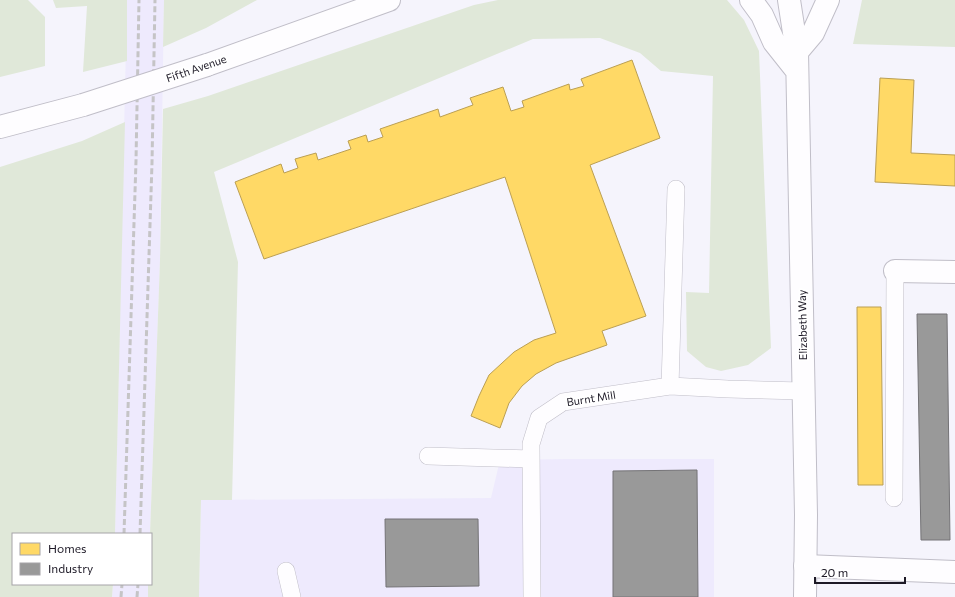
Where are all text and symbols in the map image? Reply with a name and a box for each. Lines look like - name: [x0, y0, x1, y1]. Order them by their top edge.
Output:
- street label: Fifth Avenue: [164, 52, 228, 84]
- street label: Elizabeth Way: [795, 289, 809, 360]
- street label: Burnt Mill: [566, 388, 616, 408]
- legend: [12, 533, 152, 585]
- text: Homes: [48, 541, 86, 555]
- scale bar: [815, 559, 905, 585]
- text: Industry: [48, 561, 93, 575]
- text: 20 m: [821, 565, 848, 579]

